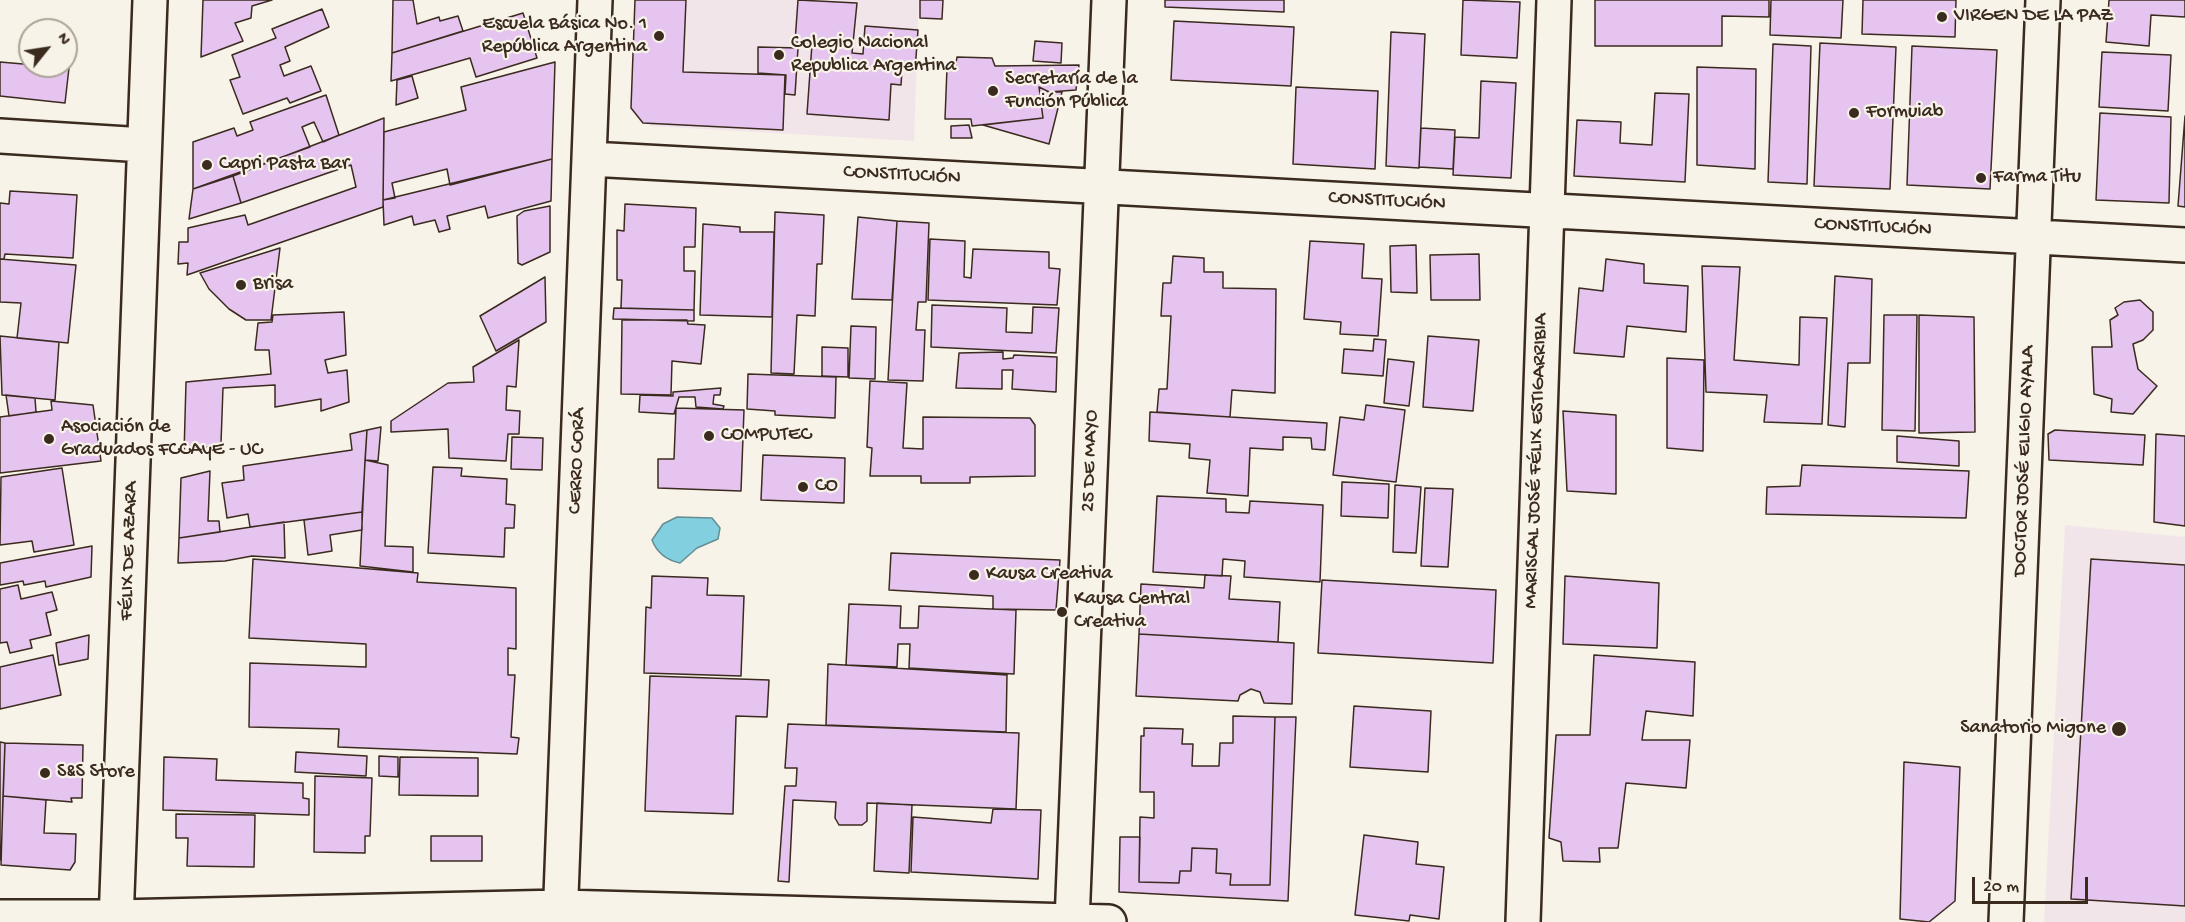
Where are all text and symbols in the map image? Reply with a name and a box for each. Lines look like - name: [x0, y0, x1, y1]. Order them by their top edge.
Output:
- place label: VIRGEN DE LA PAZ: [1954, 5, 2113, 29]
- marker: VIRGEN DE LA PAZ: [1935, 10, 1949, 24]
- place label: Escuela Básica No. 1 República Argentina: [482, 13, 647, 60]
- north arrow: [18, 18, 78, 78]
- marker: Escuela Básica No. 1 República Argentina: [652, 29, 666, 43]
- text: N: [51, 30, 73, 49]
- place label: Colegio Nacional Republica Argentina: [791, 32, 956, 79]
- marker: Colegio Nacional Republica Argentina: [772, 48, 786, 62]
- place label: Secretaría de la Función Pública: [1005, 68, 1138, 115]
- marker: Secretaría de la Función Pública: [986, 84, 1000, 98]
- place label: Formuiab: [1866, 101, 1943, 125]
- marker: Formuiab: [1847, 106, 1861, 120]
- place label: Capri Pasta Bar: [219, 153, 349, 177]
- marker: Capri Pasta Bar: [200, 158, 214, 172]
- street label: CONSTITUCIÓN: [843, 161, 961, 191]
- place label: Farma Titu: [1993, 166, 2081, 190]
- marker: Farma Titu: [1974, 171, 1988, 185]
- street label: CONSTITUCIÓN: [1328, 187, 1446, 217]
- street label: CONSTITUCIÓN: [1814, 213, 1932, 243]
- place label: Brisa: [253, 273, 293, 297]
- marker: Brisa: [234, 278, 248, 292]
- street label: MARISCAL JOSÉ FÉLIX ESTIGARRIBIA: [1520, 313, 1554, 609]
- street label: DOCTOR JOSÉ ELIGIO AYALA: [2009, 345, 2041, 577]
- street label: CERRO CORÁ: [564, 408, 592, 514]
- street label: 25 DE MAYO: [1077, 409, 1105, 513]
- place label: Asociación de Graduados FCCAyE - UC: [61, 416, 262, 463]
- place label: COMPUTEC: [721, 424, 811, 448]
- marker: COMPUTEC: [702, 429, 716, 443]
- marker: Asociación de Graduados FCCAyE - UC: [42, 432, 56, 446]
- place label: CO: [815, 475, 838, 499]
- marker: CO: [796, 480, 810, 494]
- street label: FÉLIX DE AZARA: [116, 481, 144, 621]
- place label: Kausa Creativa: [986, 563, 1112, 587]
- marker: Kausa Creativa: [967, 568, 981, 582]
- place label: Kausa Central Creativa: [1074, 588, 1190, 635]
- marker: Kausa Central Creativa: [1055, 605, 1069, 619]
- place label: Sanatorio Migone: [1960, 717, 2106, 741]
- marker: Sanatorio Migone: [2110, 720, 2128, 738]
- place label: S&S Store: [57, 761, 135, 785]
- marker: S&S Store: [38, 766, 52, 780]
- scale bar: [1975, 865, 2090, 903]
- text: 20 m: [1983, 877, 2019, 898]

